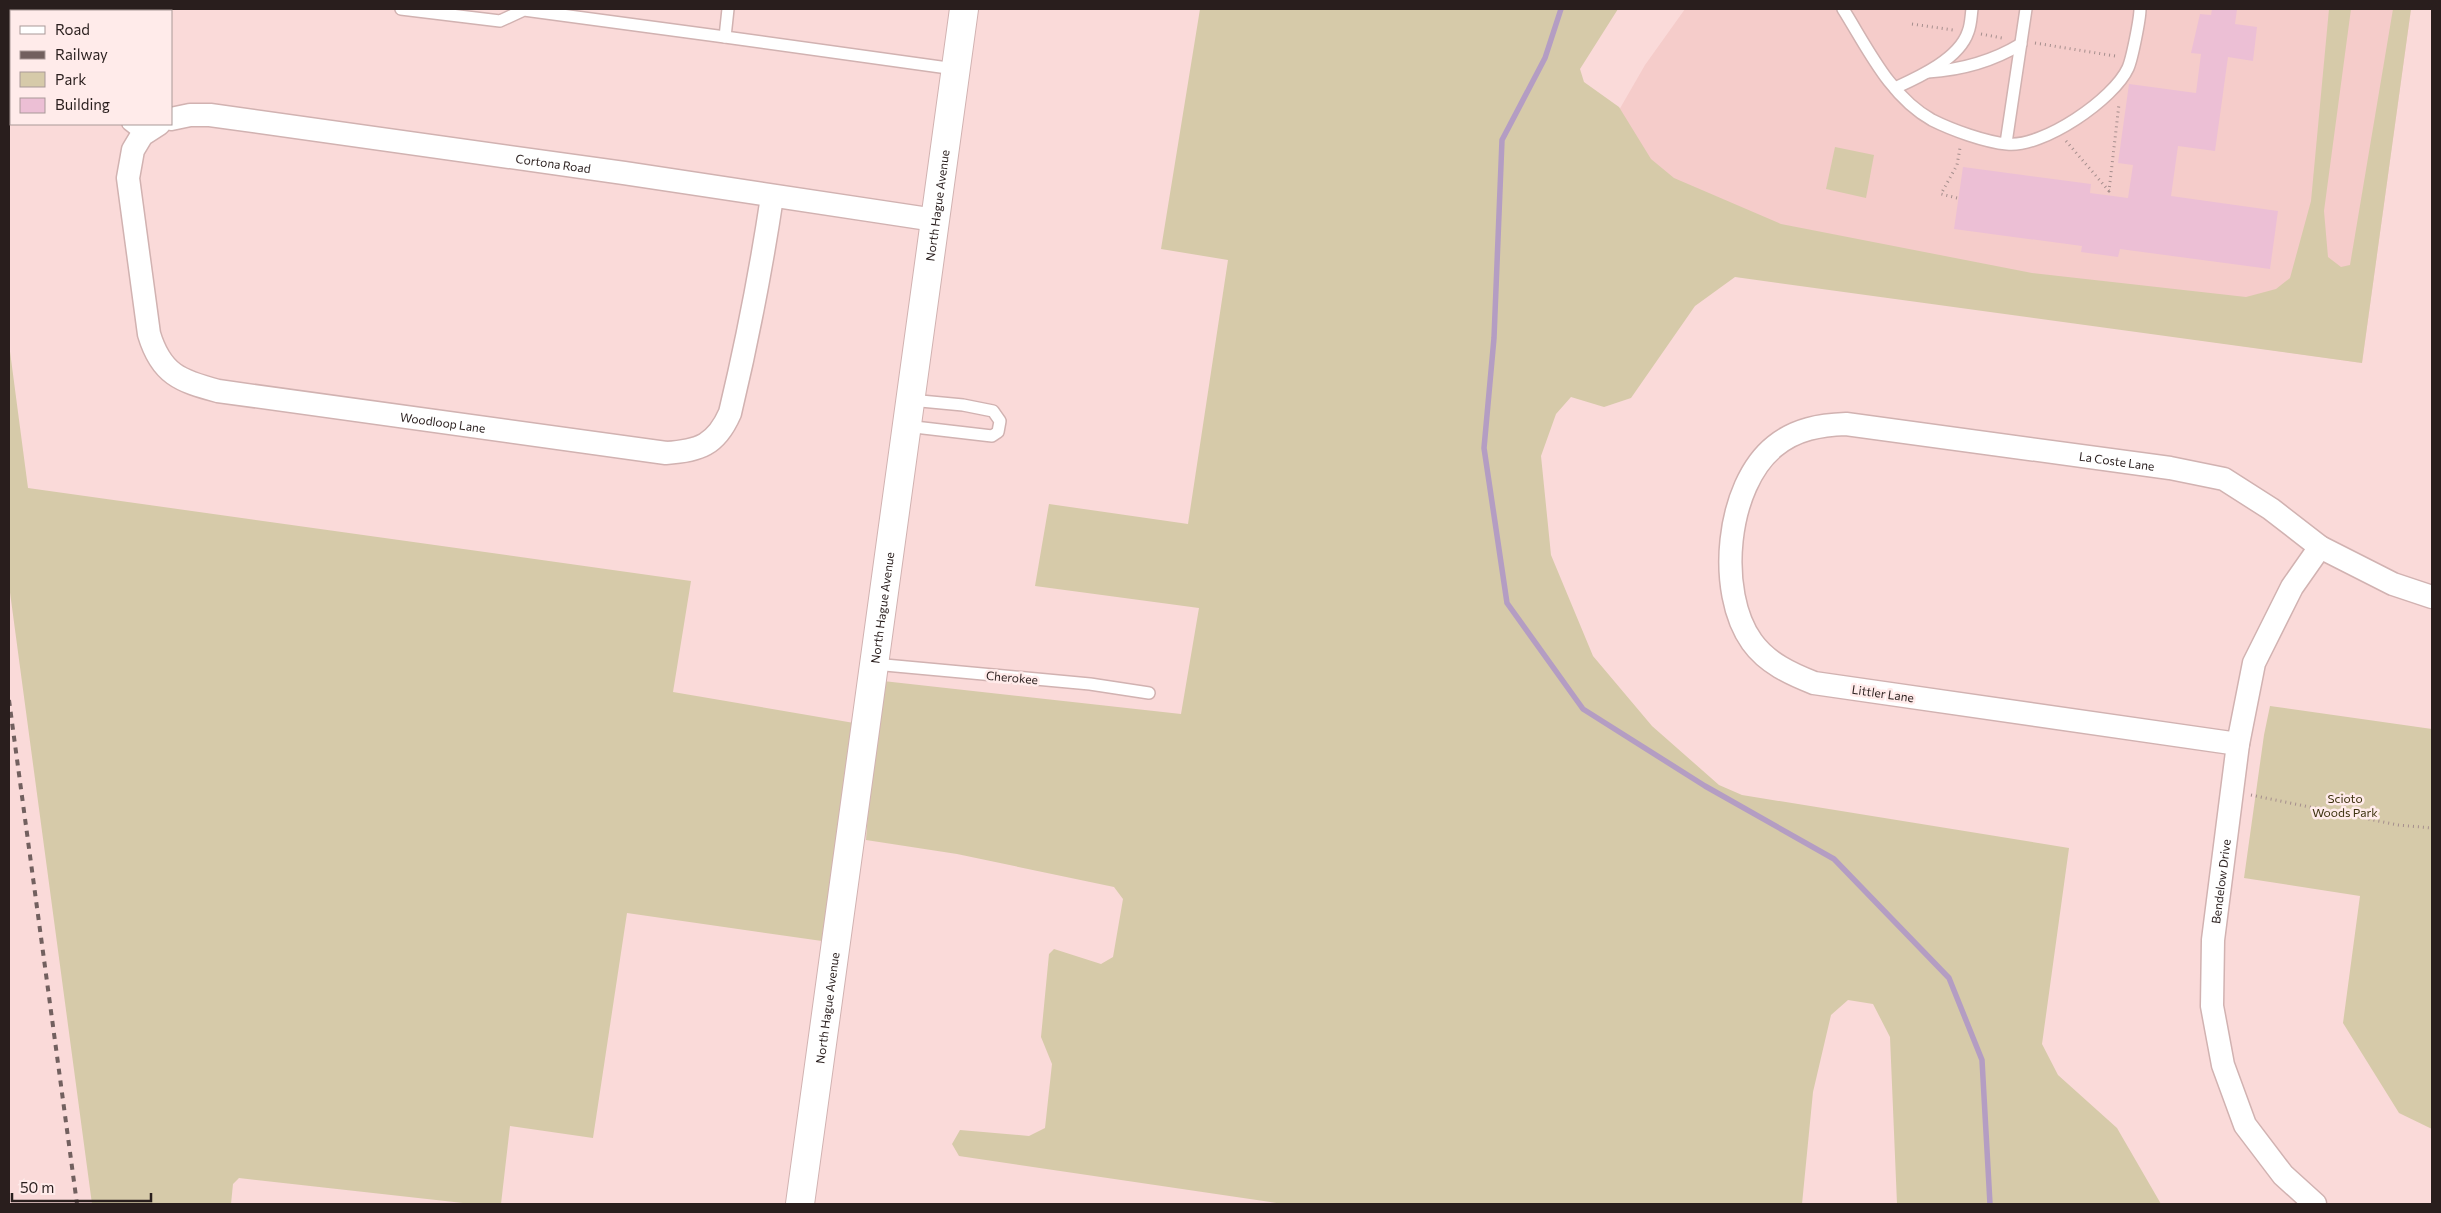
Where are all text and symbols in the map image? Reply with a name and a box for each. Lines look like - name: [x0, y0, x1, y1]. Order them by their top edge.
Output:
- legend: [10, 10, 172, 125]
- text: Road: [55, 20, 90, 38]
- text: Railway: [55, 45, 108, 63]
- text: Park: [55, 70, 86, 88]
- text: Building: [55, 95, 110, 113]
- street label: North Hague Avenue: [922, 149, 952, 262]
- street label: Cortona Road: [515, 151, 592, 175]
- street label: Woodloop Lane: [399, 409, 486, 435]
- street label: La Coste Lane: [2078, 449, 2156, 473]
- street label: North Hague Avenue: [867, 551, 896, 664]
- street label: Cherokee: [985, 668, 1039, 686]
- street label: Littler Lane: [1851, 682, 1915, 704]
- park label: Scioto Woods Park: [2312, 791, 2378, 819]
- street label: Bendelow Drive: [2208, 838, 2233, 925]
- street label: North Hague Avenue: [812, 951, 841, 1064]
- scale bar: [12, 1170, 151, 1202]
- text: 50 m: [20, 1178, 54, 1196]

